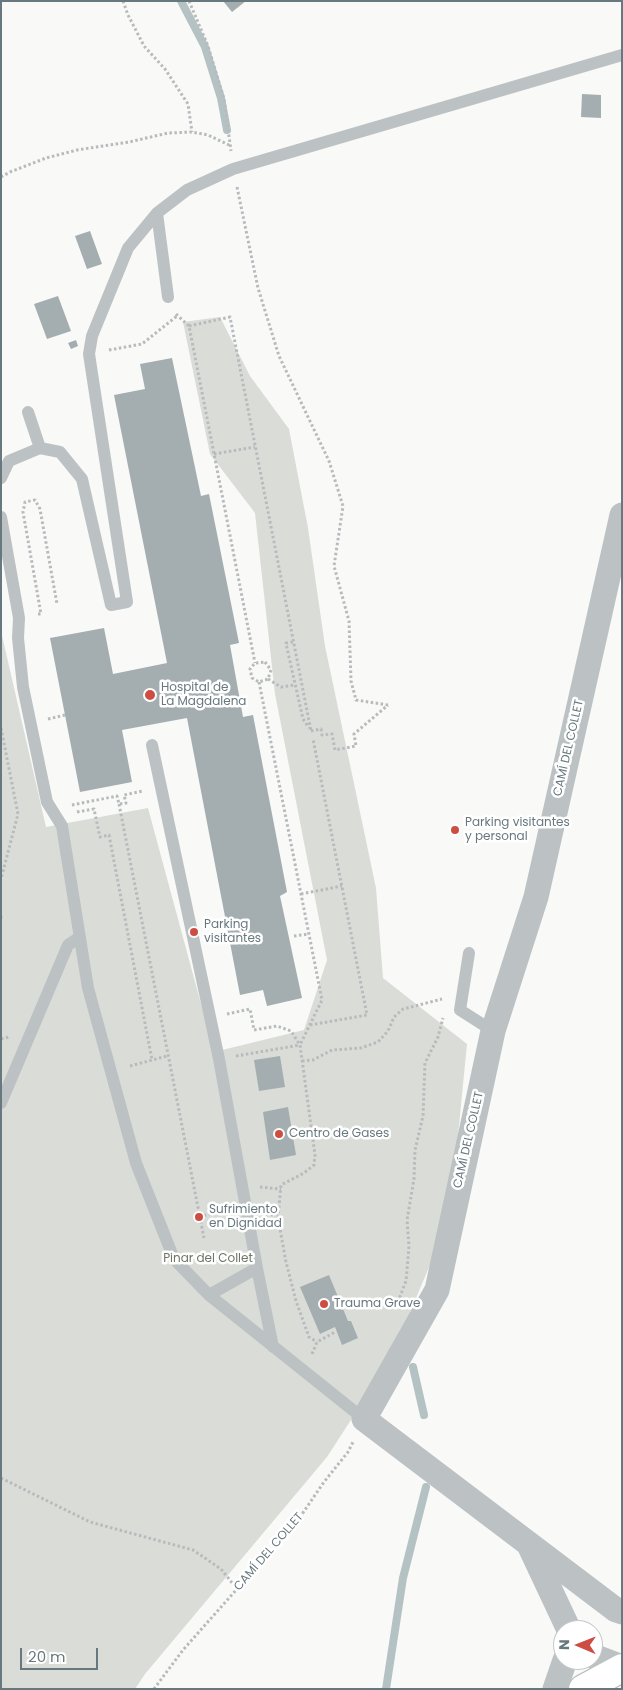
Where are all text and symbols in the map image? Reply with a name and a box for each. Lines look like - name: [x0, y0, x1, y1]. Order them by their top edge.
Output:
- place label: Hospital de La Magdalena: [161, 681, 246, 709]
- marker: Hospital de La Magdalena: [143, 688, 157, 702]
- street label: CAMÍ DEL COLLET: [551, 698, 587, 798]
- place label: Parking visitantes y personal: [465, 816, 570, 844]
- marker: Parking visitantes y personal: [449, 824, 461, 836]
- place label: Parking visitantes: [204, 918, 261, 946]
- marker: Parking visitantes: [188, 926, 200, 938]
- street label: CAMÍ DEL COLLET: [451, 1090, 487, 1190]
- place label: Centro de Gases: [289, 1127, 389, 1141]
- marker: Centro de Gases: [273, 1128, 285, 1140]
- place label: Sufrimiento en Dignidad: [209, 1203, 282, 1231]
- marker: Sufrimiento en Dignidad: [193, 1211, 205, 1223]
- park label: Pinar del Collet: [163, 1252, 253, 1266]
- place label: Trauma Grave: [334, 1297, 421, 1311]
- marker: Trauma Grave: [318, 1298, 330, 1310]
- street label: CAMÍ DEL COLLET: [231, 1510, 307, 1594]
- north arrow: [553, 1620, 603, 1670]
- scale bar: [22, 1638, 100, 1670]
- text: N: [554, 1639, 574, 1650]
- text: 20 m: [28, 1646, 66, 1667]

